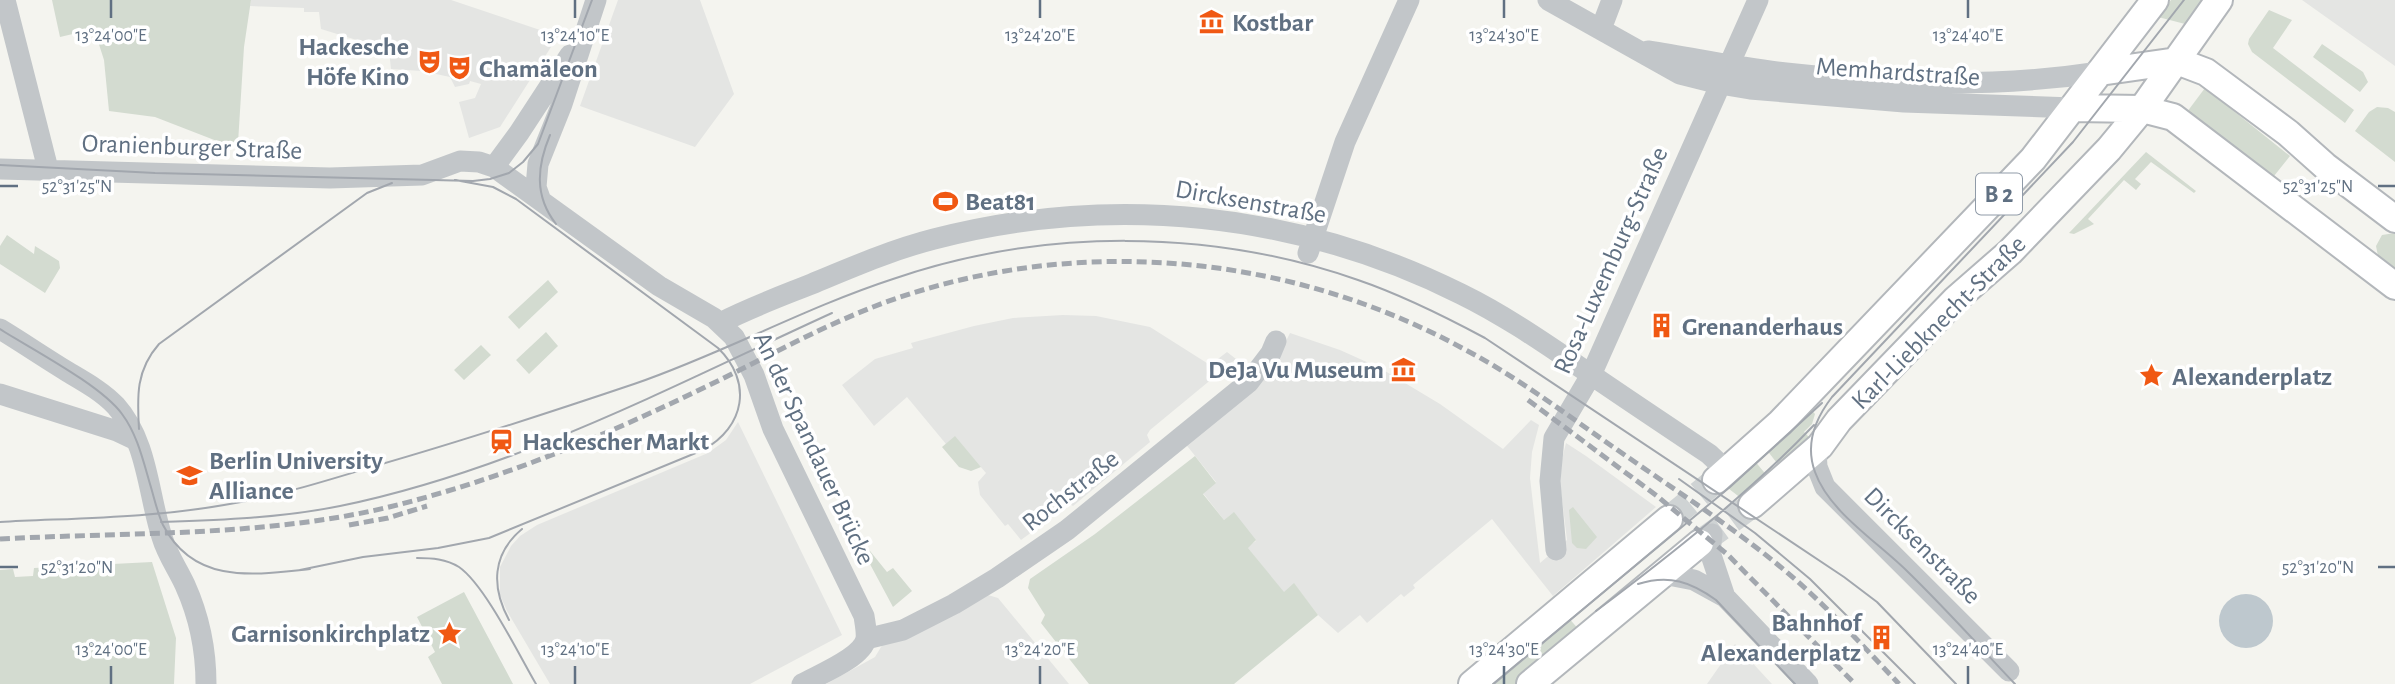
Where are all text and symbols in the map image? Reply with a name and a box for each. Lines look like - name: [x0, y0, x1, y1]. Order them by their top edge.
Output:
- museum icon: Kostbar: [1198, 8, 1226, 36]
- place label: Kostbar: [1232, 10, 1313, 36]
- text: 13°24'00"E: [75, 27, 147, 45]
- text: 13°24'10"E: [541, 27, 609, 45]
- text: 13°24'20"E: [1005, 27, 1075, 45]
- text: 13°24'30"E: [1469, 27, 1539, 45]
- text: 13°24'40"E: [1933, 27, 2004, 45]
- place label: Hackesche Höfe Kino: [298, 34, 409, 90]
- theatre icon: Hackesche Höfe Kino: [415, 47, 443, 75]
- street label: Memhardstraße: [1815, 53, 1981, 91]
- theatre icon: Chamäleon: [445, 54, 473, 82]
- place label: Chamäleon: [479, 56, 598, 82]
- street label: Oranienburger Straße: [81, 130, 303, 164]
- street label: Rosa-Luxemburg-Straße: [1549, 143, 1673, 378]
- road number: B 2: [1976, 174, 2022, 214]
- street label: Dircksenstraße: [1173, 176, 1328, 228]
- text: 52°31'25"N: [42, 178, 112, 196]
- text: 52°31'25"N: [2283, 178, 2353, 196]
- sports icon: Beat81: [931, 187, 959, 215]
- place label: Beat81: [965, 189, 1036, 215]
- street label: Karl-Liebknecht-Straße: [1847, 231, 2031, 415]
- building icon: Grenanderhaus: [1648, 312, 1676, 340]
- place label: Grenanderhaus: [1682, 314, 1843, 340]
- street label: An der Spandauer Brücke: [749, 328, 879, 569]
- museum icon: DeJa Vu Museum: [1390, 355, 1418, 383]
- place label: DeJa Vu Museum: [1208, 357, 1384, 383]
- place icon: Alexanderplatz: [2138, 362, 2166, 390]
- place label: Alexanderplatz: [2172, 364, 2332, 390]
- station icon: Hackescher Markt: [488, 427, 516, 455]
- place label: Hackescher Markt: [522, 429, 709, 455]
- street label: Rochstraße: [1018, 445, 1124, 536]
- place label: Berlin University Alliance: [209, 448, 383, 504]
- school or university icon: Berlin University Alliance: [175, 461, 203, 489]
- street label: Dircksenstraße: [1859, 482, 1986, 609]
- text: 52°31'20"N: [41, 559, 113, 577]
- text: 52°31'20"N: [2282, 559, 2354, 577]
- place label: Bahnhof Alexanderplatz: [1701, 610, 1863, 666]
- place icon: Garnisonkirchplatz: [436, 619, 464, 647]
- place label: Garnisonkirchplatz: [231, 621, 430, 647]
- building icon: Bahnhof Alexanderplatz: [1867, 623, 1895, 651]
- text: 13°24'00"E: [75, 641, 147, 659]
- text: 13°24'10"E: [541, 641, 609, 659]
- text: 13°24'20"E: [1005, 641, 1075, 659]
- text: 13°24'30"E: [1469, 641, 1539, 659]
- text: 13°24'40"E: [1933, 641, 2004, 659]

